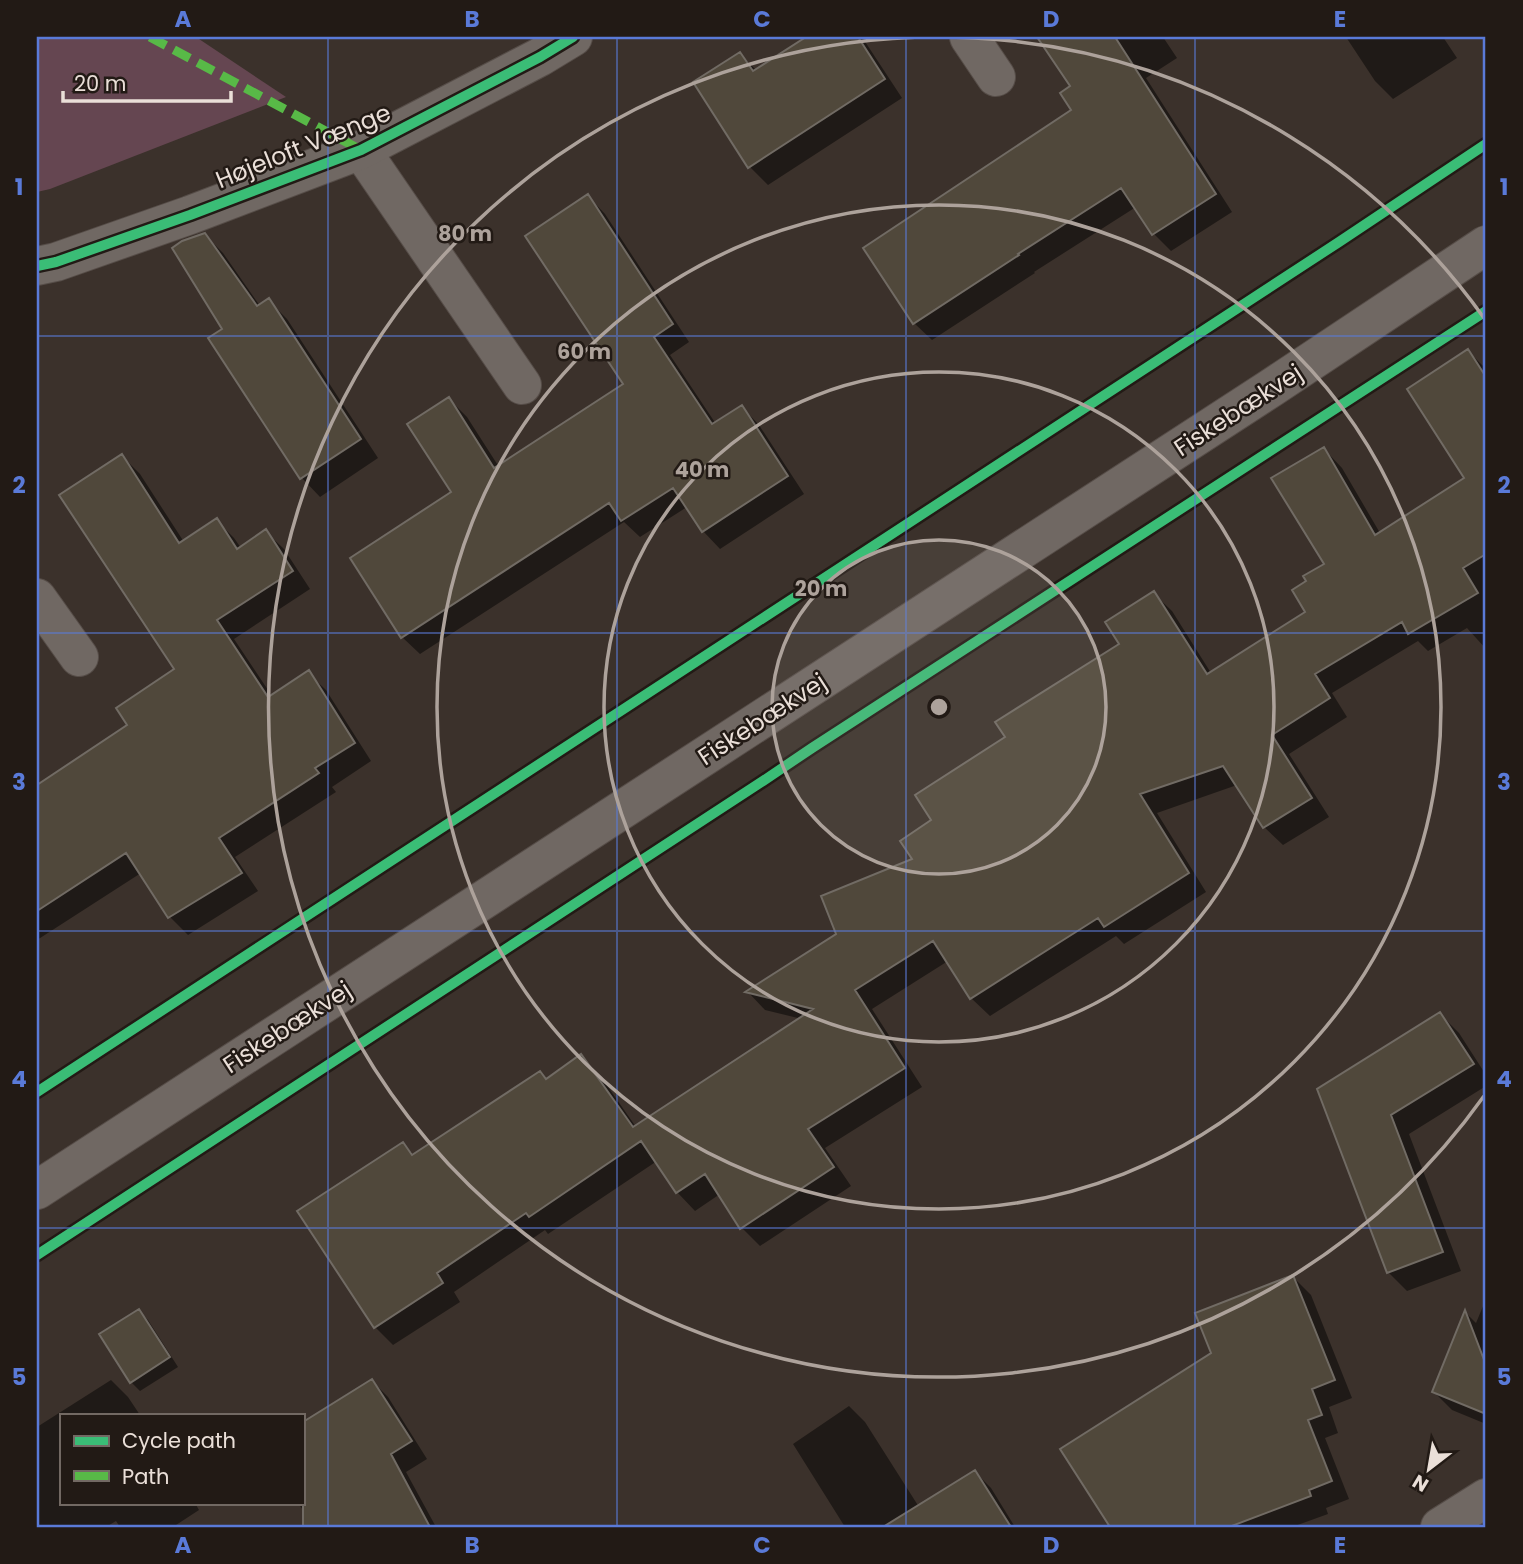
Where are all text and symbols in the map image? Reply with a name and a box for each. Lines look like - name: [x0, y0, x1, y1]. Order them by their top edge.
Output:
- text: A: [175, 3, 192, 35]
- text: B: [464, 3, 480, 35]
- text: C: [753, 3, 771, 35]
- text: D: [1043, 3, 1059, 35]
- text: E: [1334, 3, 1346, 35]
- scale bar: [63, 60, 231, 104]
- text: 20 m: [74, 69, 127, 98]
- street label: Højeloft Vænge: [211, 96, 395, 196]
- text: 1: [15, 171, 23, 203]
- text: 1: [1500, 171, 1508, 203]
- text: 80 m: [438, 219, 492, 248]
- text: 60 m: [557, 337, 611, 366]
- street label: Fiskebækvej: [1167, 356, 1309, 464]
- text: 40 m: [675, 455, 729, 484]
- text: 2: [12, 469, 26, 501]
- text: 2: [1497, 469, 1511, 501]
- text: 20 m: [795, 574, 847, 603]
- street label: Fiskebækvej: [691, 665, 833, 773]
- centre of rings: [927, 695, 951, 719]
- text: 3: [12, 766, 26, 798]
- text: 3: [1497, 766, 1511, 798]
- street label: Fiskebækvej: [216, 973, 358, 1081]
- text: 4: [11, 1063, 27, 1095]
- text: 4: [1496, 1063, 1512, 1095]
- text: 5: [12, 1361, 26, 1393]
- text: 5: [1497, 1361, 1511, 1393]
- legend: [60, 1414, 304, 1504]
- text: Cycle path: [122, 1426, 236, 1455]
- north arrow: [1394, 1434, 1464, 1504]
- text: Path: [122, 1462, 169, 1491]
- text: N: [1407, 1468, 1434, 1498]
- text: A: [175, 1529, 192, 1561]
- text: B: [464, 1529, 480, 1561]
- text: C: [753, 1529, 771, 1561]
- text: D: [1043, 1529, 1059, 1561]
- text: E: [1334, 1529, 1346, 1561]

